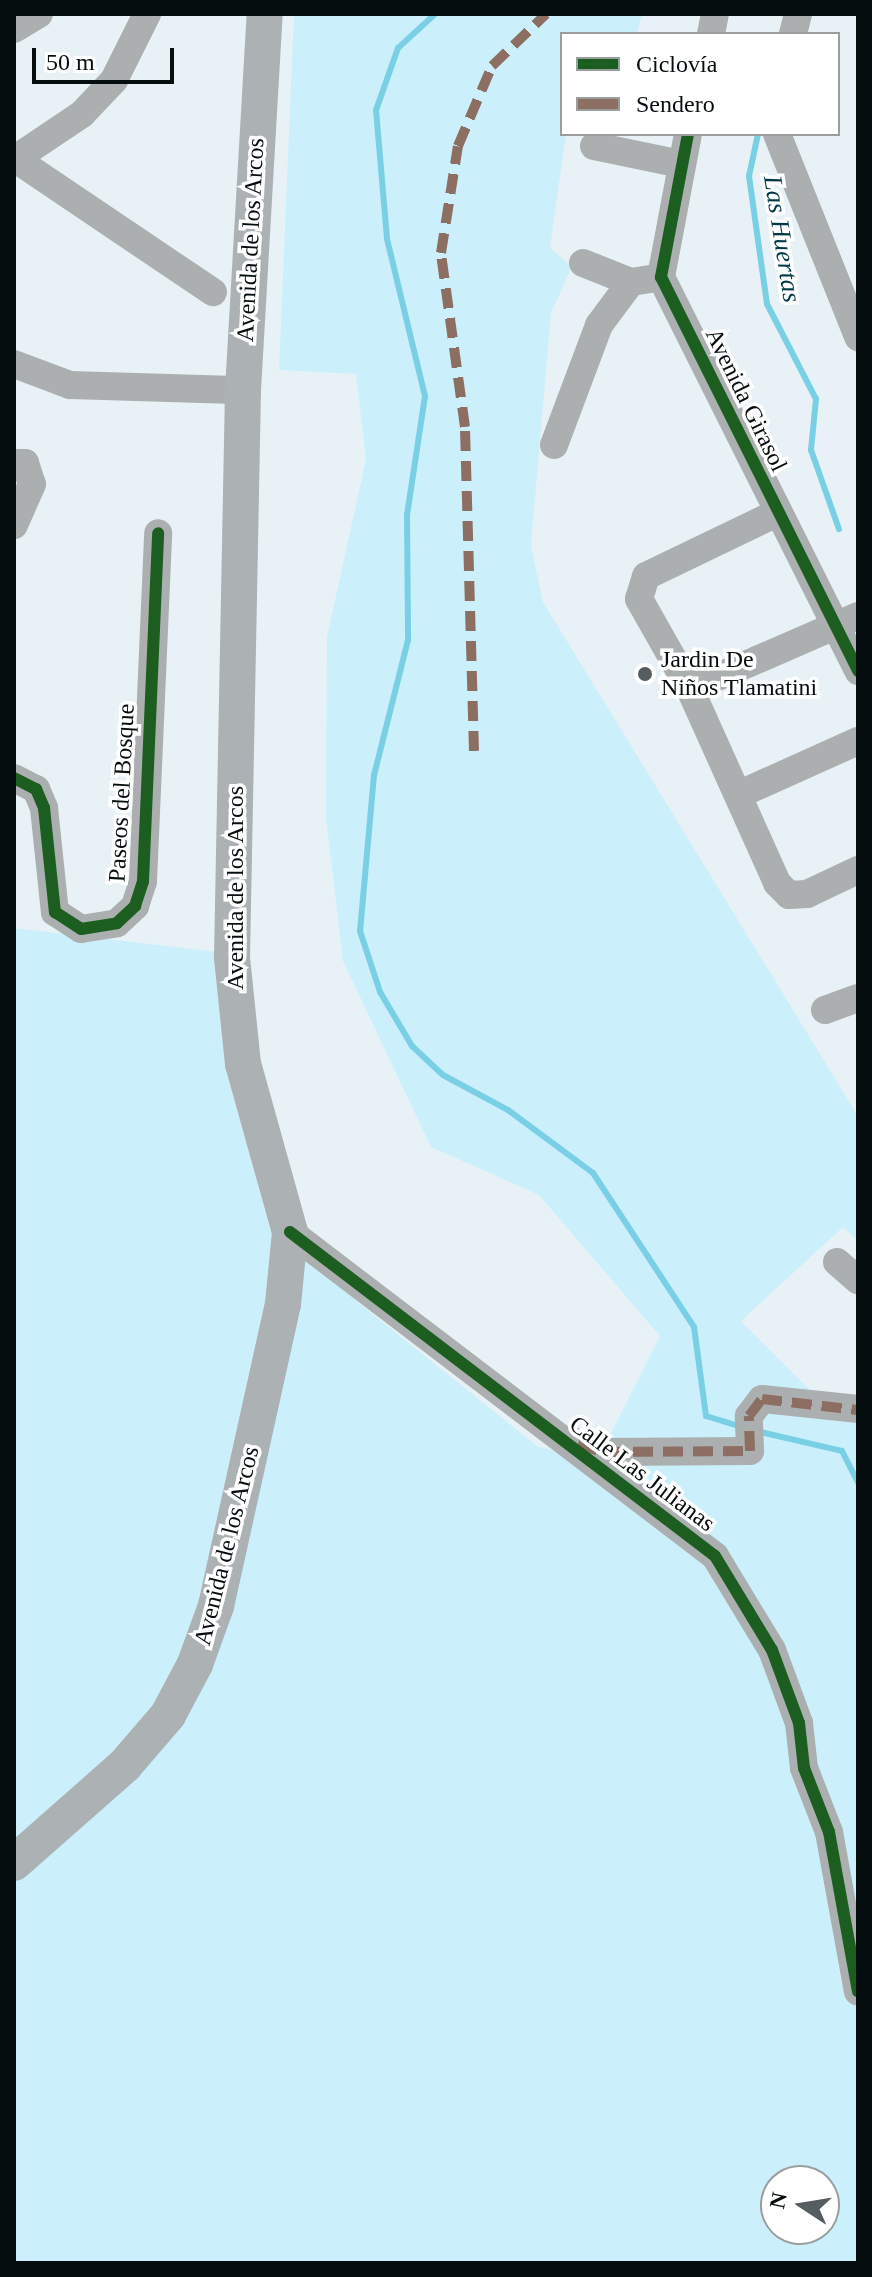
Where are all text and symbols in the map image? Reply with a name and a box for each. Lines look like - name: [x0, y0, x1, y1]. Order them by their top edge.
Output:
- scale bar: [36, 32, 178, 82]
- legend: [560, 32, 840, 136]
- text: 50 m: [46, 49, 95, 75]
- text: Ciclovía: [636, 51, 717, 77]
- text: Sendero: [636, 91, 715, 117]
- street label: Avenida de los Arcos: [231, 137, 271, 343]
- water label: Las Huertas: [757, 173, 807, 305]
- street label: Avenida Girasol: [699, 324, 793, 476]
- place label: Jardin De Niños Tlamatini: [661, 646, 818, 702]
- marker: Jardin De Niños Tlamatini: [636, 665, 654, 683]
- street label: Paseos del Bosque: [103, 703, 141, 883]
- street label: Avenida de los Arcos: [222, 785, 250, 991]
- street label: Calle Las Julianas: [564, 1410, 720, 1538]
- street label: Avenida de los Arcos: [188, 1443, 266, 1649]
- north arrow: [760, 2165, 840, 2245]
- text: N: [764, 2190, 792, 2211]

